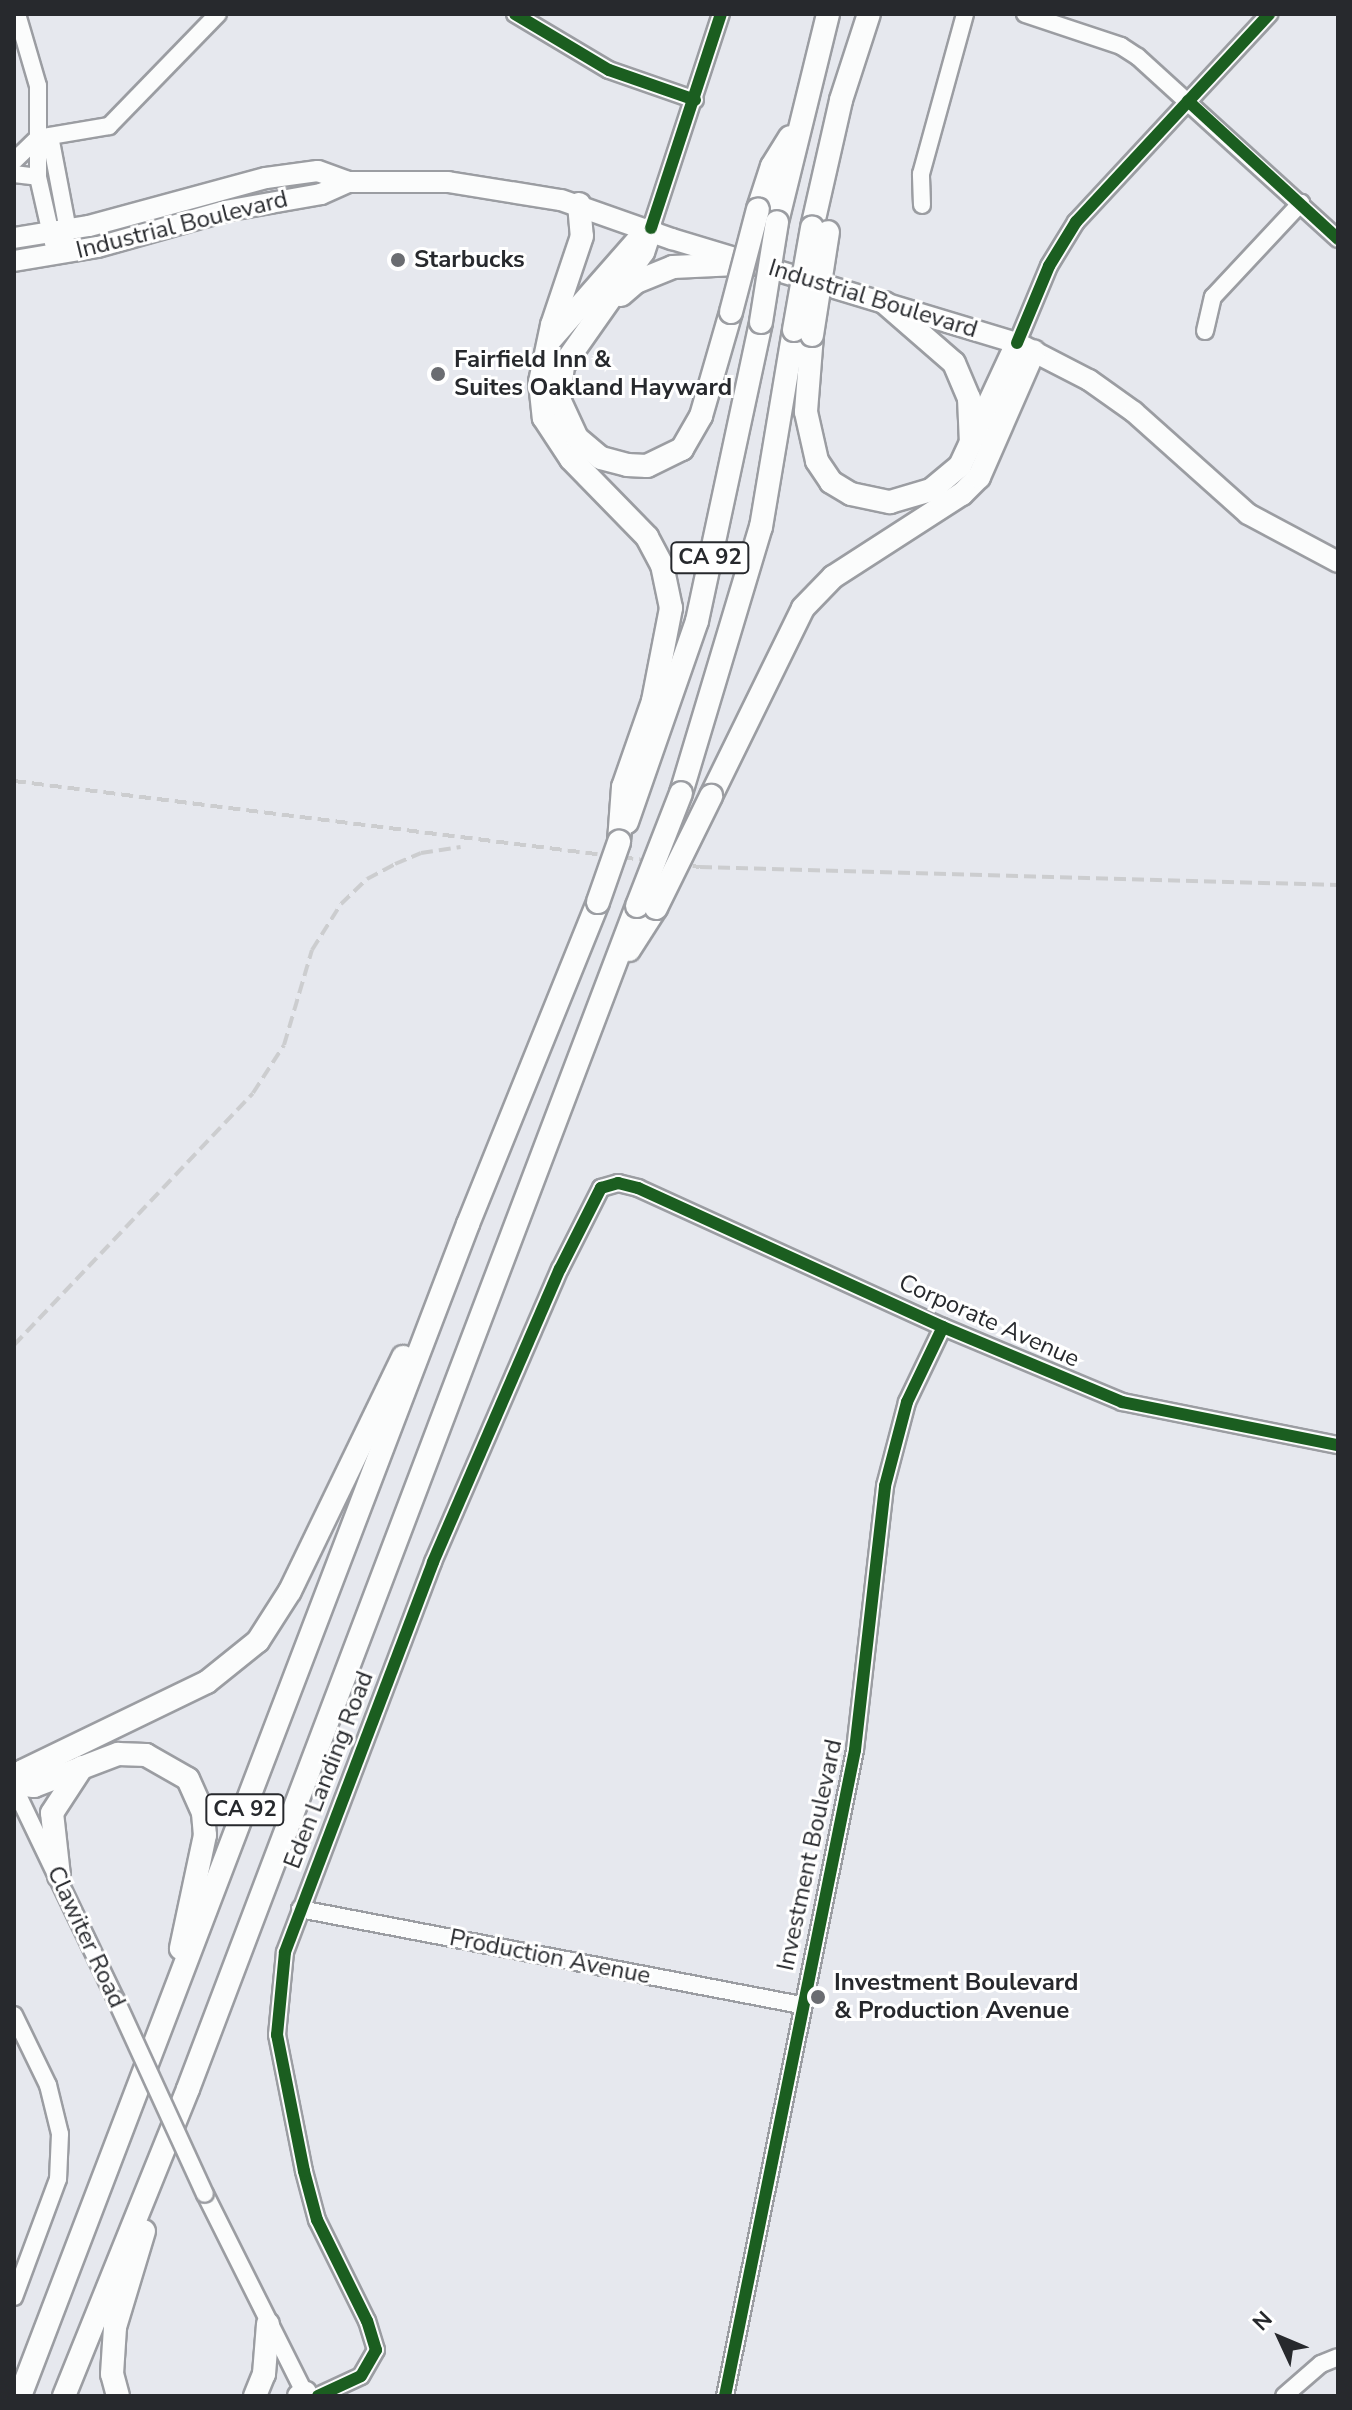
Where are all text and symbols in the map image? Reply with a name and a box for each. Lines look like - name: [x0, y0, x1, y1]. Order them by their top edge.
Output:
- street label: Industrial Boulevard: [73, 185, 291, 265]
- place label: Starbucks: [414, 246, 525, 274]
- marker: Starbucks: [389, 251, 407, 269]
- street label: Industrial Boulevard: [765, 253, 981, 345]
- place label: Fairfield Inn & Suites Oakland Hayward: [454, 346, 732, 402]
- marker: Fairfield Inn & Suites Oakland Hayward: [429, 365, 447, 383]
- road number: CA 92: [670, 540, 750, 576]
- street label: Corporate Avenue: [894, 1268, 1084, 1374]
- street label: Eden Landing Road: [278, 1667, 380, 1873]
- street label: Investment Boulevard: [771, 1737, 849, 1973]
- road number: CA 92: [205, 1792, 285, 1828]
- street label: Clawiter Road: [41, 1861, 131, 2013]
- street label: Production Avenue: [447, 1923, 653, 1991]
- place label: Investment Boulevard & Production Avenue: [834, 1969, 1078, 2025]
- marker: Investment Boulevard & Production Avenue: [809, 1988, 827, 2006]
- north arrow: [1240, 2298, 1320, 2378]
- text: N: [1246, 2305, 1279, 2338]

